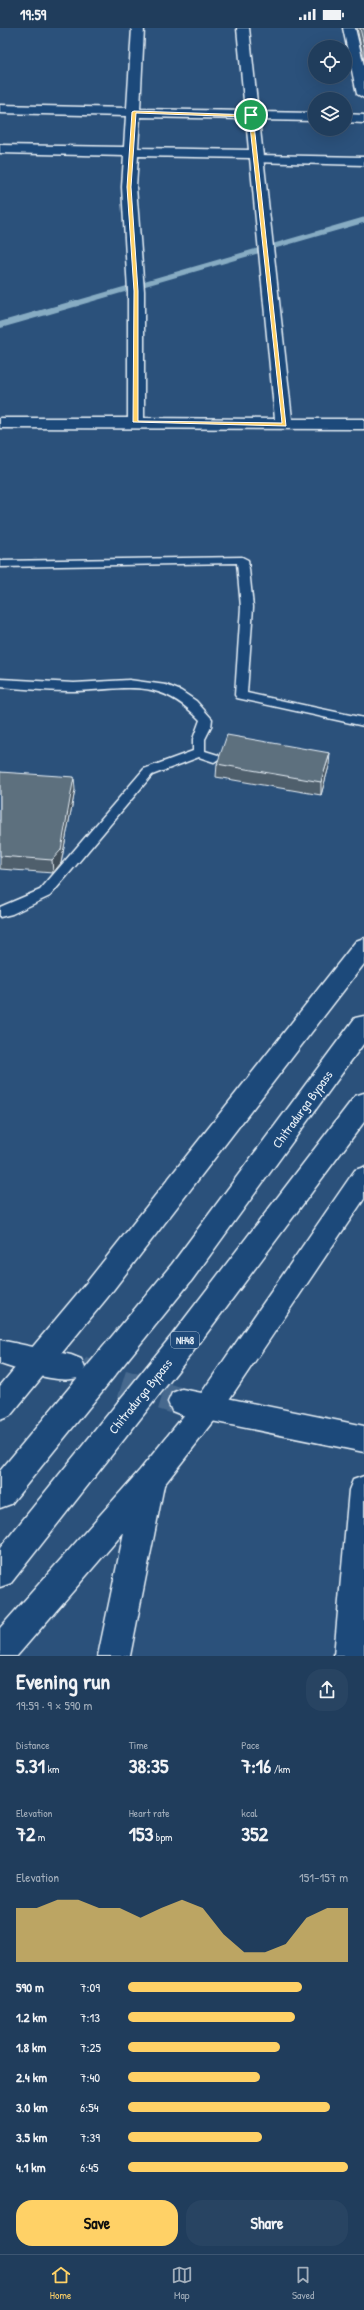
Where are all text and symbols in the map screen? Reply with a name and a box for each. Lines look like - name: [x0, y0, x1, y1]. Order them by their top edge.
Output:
- text: 19:59: [20, 4, 46, 25]
- map controls: [308, 40, 352, 136]
- button: locate: [308, 40, 352, 84]
- button: layers: [308, 92, 352, 136]
- pin: [234, 98, 268, 132]
- icon: arrive: [240, 104, 262, 126]
- street label: Chitradurga Bypass: [268, 1067, 336, 1151]
- road number: NH48: [171, 1332, 199, 1348]
- street label: Chitradurga Bypass: [104, 1355, 176, 1437]
- text: Evening run: [16, 1666, 110, 1696]
- button: share: [306, 1669, 348, 1711]
- text: 19:59 · 9 × 590 m: [16, 1696, 92, 1714]
- text: Distance: [16, 1738, 50, 1752]
- text: Time: [129, 1738, 148, 1752]
- text: Pace: [241, 1738, 260, 1752]
- text: 5.31: [16, 1752, 45, 1779]
- text: 38:35: [129, 1752, 168, 1779]
- text: 7:16: [241, 1752, 271, 1779]
- text: km: [45, 1762, 60, 1776]
- text: /km: [271, 1762, 290, 1776]
- text: Elevation: [16, 1806, 53, 1820]
- text: Heart rate: [129, 1806, 170, 1820]
- text: kcal: [241, 1806, 257, 1820]
- text: 72: [16, 1820, 35, 1847]
- text: 153: [129, 1820, 153, 1847]
- text: 352: [241, 1820, 268, 1847]
- text: m: [35, 1830, 45, 1844]
- text: bpm: [153, 1830, 173, 1844]
- text: Elevation: [16, 1868, 59, 1886]
- text: 151–157 m: [299, 1868, 348, 1886]
- text: 590 m: [16, 1978, 44, 1996]
- text: 7:09: [80, 1978, 100, 1996]
- text: 1.2 km: [16, 2008, 47, 2026]
- text: 7:13: [80, 2008, 100, 2026]
- text: 1.8 km: [16, 2038, 46, 2056]
- text: 7:25: [80, 2038, 101, 2056]
- text: 2.4 km: [16, 2068, 47, 2086]
- text: 7:40: [80, 2068, 100, 2086]
- text: 3.0 km: [16, 2098, 48, 2116]
- text: 6:54: [80, 2098, 99, 2116]
- text: 3.5 km: [16, 2128, 47, 2146]
- text: 7:39: [80, 2128, 100, 2146]
- text: 4.1 km: [16, 2158, 46, 2176]
- text: 6:45: [80, 2158, 99, 2176]
- button: Save: [16, 2200, 178, 2246]
- button: Share: [186, 2200, 348, 2246]
- tab: Home: [50, 2264, 72, 2302]
- tab: Map: [171, 2264, 193, 2302]
- tab: Saved: [292, 2264, 314, 2302]

